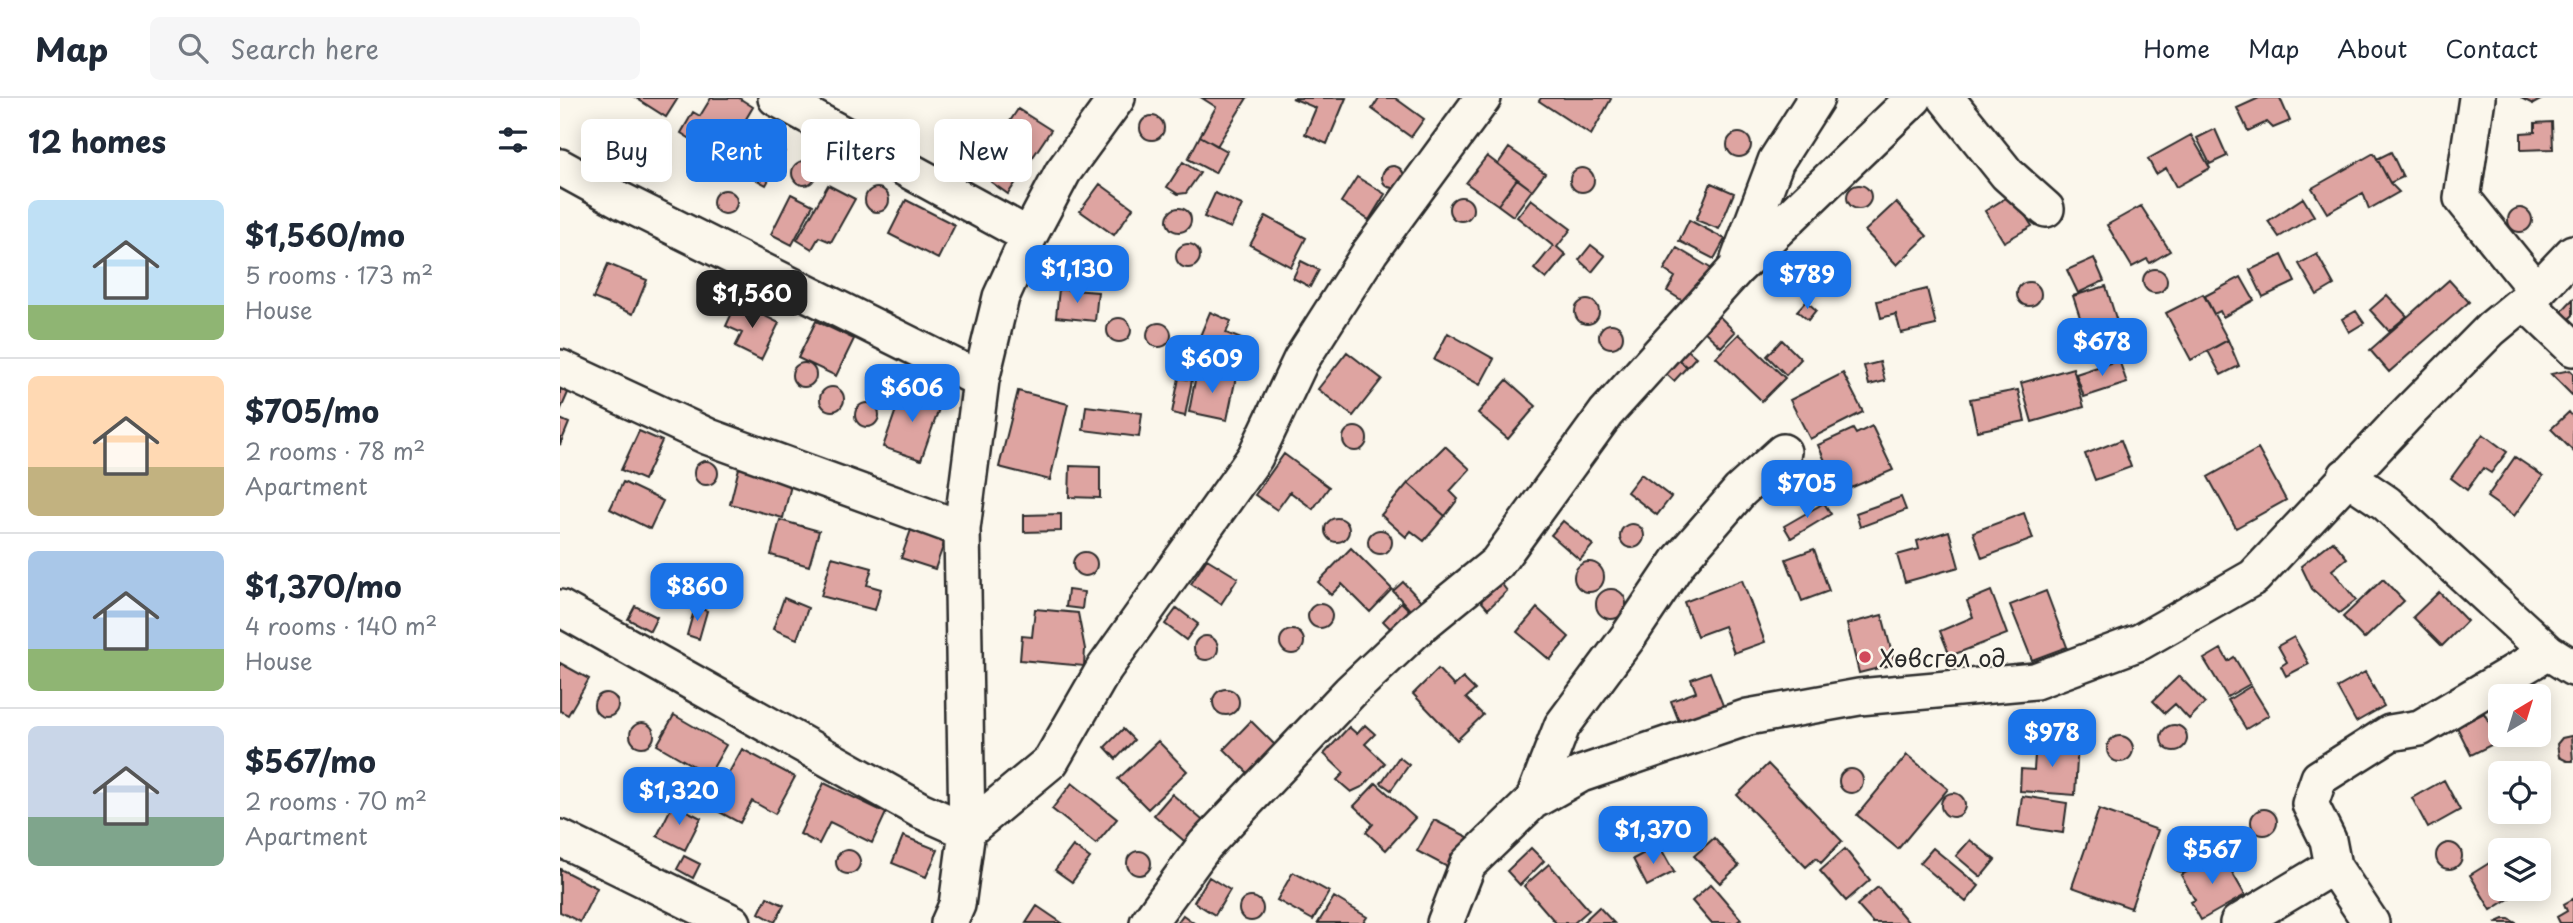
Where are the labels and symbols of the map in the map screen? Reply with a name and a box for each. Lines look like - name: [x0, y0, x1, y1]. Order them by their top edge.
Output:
- pin: $1,130: [1020, 246, 1134, 305]
- pin: $789: [1766, 252, 1848, 311]
- pin: $1,560: [695, 271, 809, 330]
- pin: $678: [2061, 318, 2143, 378]
- pin: $609: [1171, 336, 1253, 395]
- pin: $606: [871, 364, 953, 424]
- pin: $705: [1766, 460, 1848, 520]
- pin: $860: [656, 564, 738, 623]
- place label: Хөвсгөл од: [1879, 639, 2006, 675]
- marker: Хөвсгөл од: [1857, 649, 1873, 665]
- north arrow: [2488, 684, 2552, 747]
- pin: $978: [2011, 710, 2093, 769]
- pin: $1,320: [622, 768, 736, 827]
- pin: $1,370: [1596, 806, 1710, 866]
- pin: $567: [2171, 826, 2253, 886]

